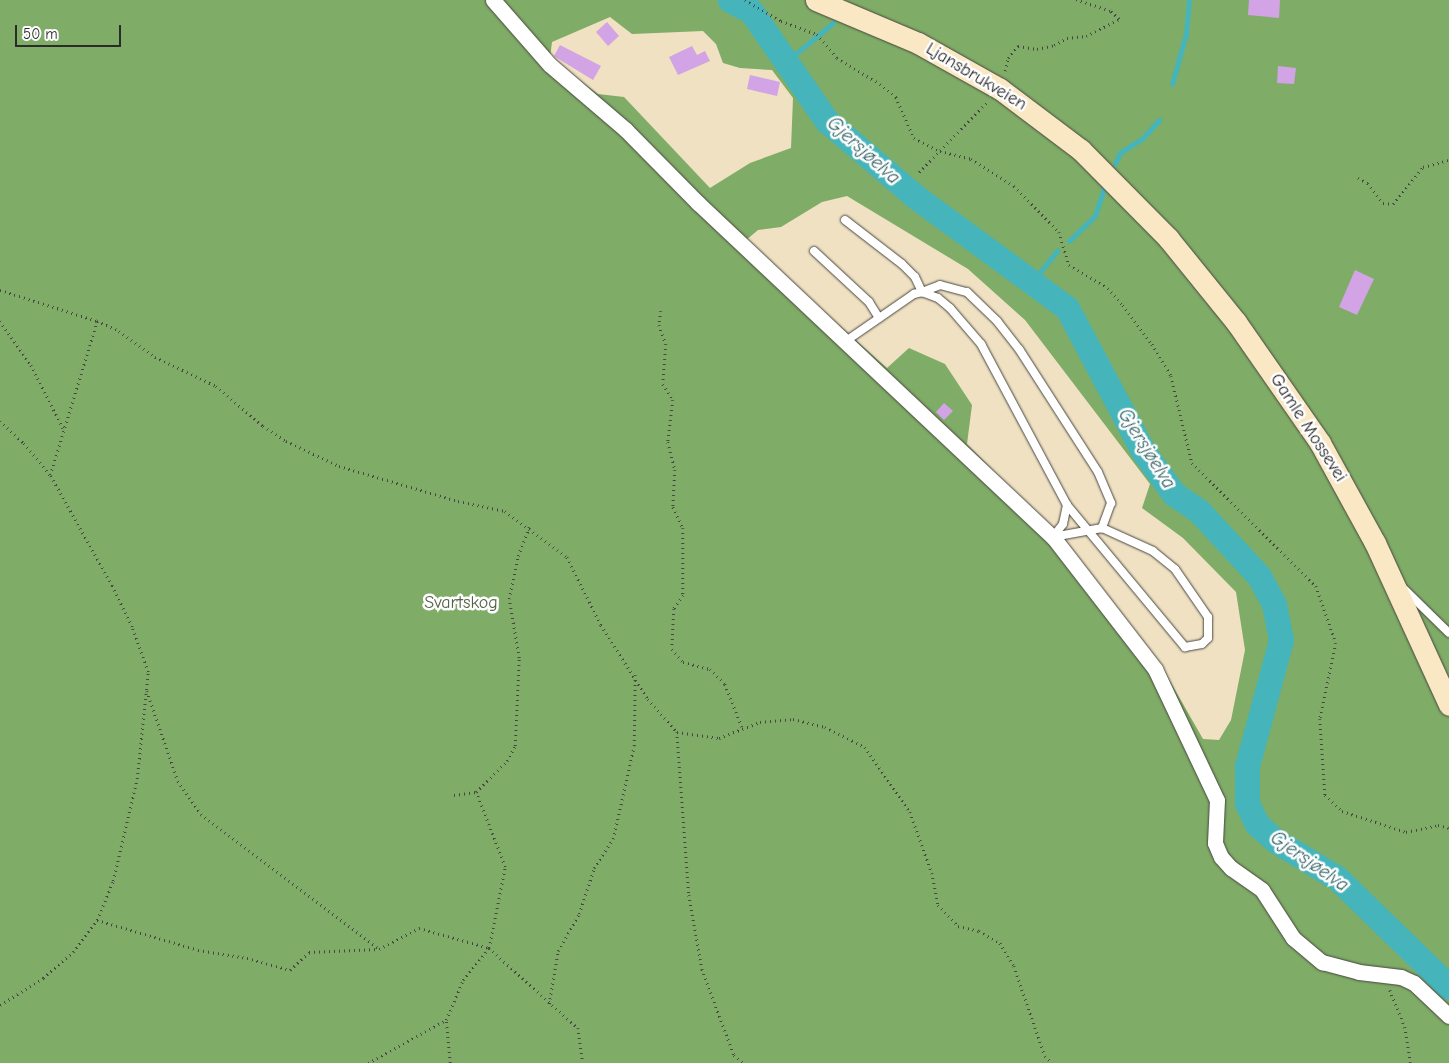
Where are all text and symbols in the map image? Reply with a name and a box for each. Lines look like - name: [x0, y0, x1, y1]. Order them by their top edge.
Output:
- scale bar: [18, 15, 124, 47]
- text: 50 m: [23, 25, 58, 43]
- street label: Ljansbrukveien: [922, 38, 1030, 116]
- water label: Gjersjøelva: [822, 112, 904, 190]
- street label: Gamle Mossevei: [1265, 370, 1351, 486]
- water label: Gjersjøelva: [1112, 405, 1180, 493]
- park label: Svartskog: [424, 592, 498, 614]
- water label: Gjersjøelva: [1266, 827, 1352, 897]

